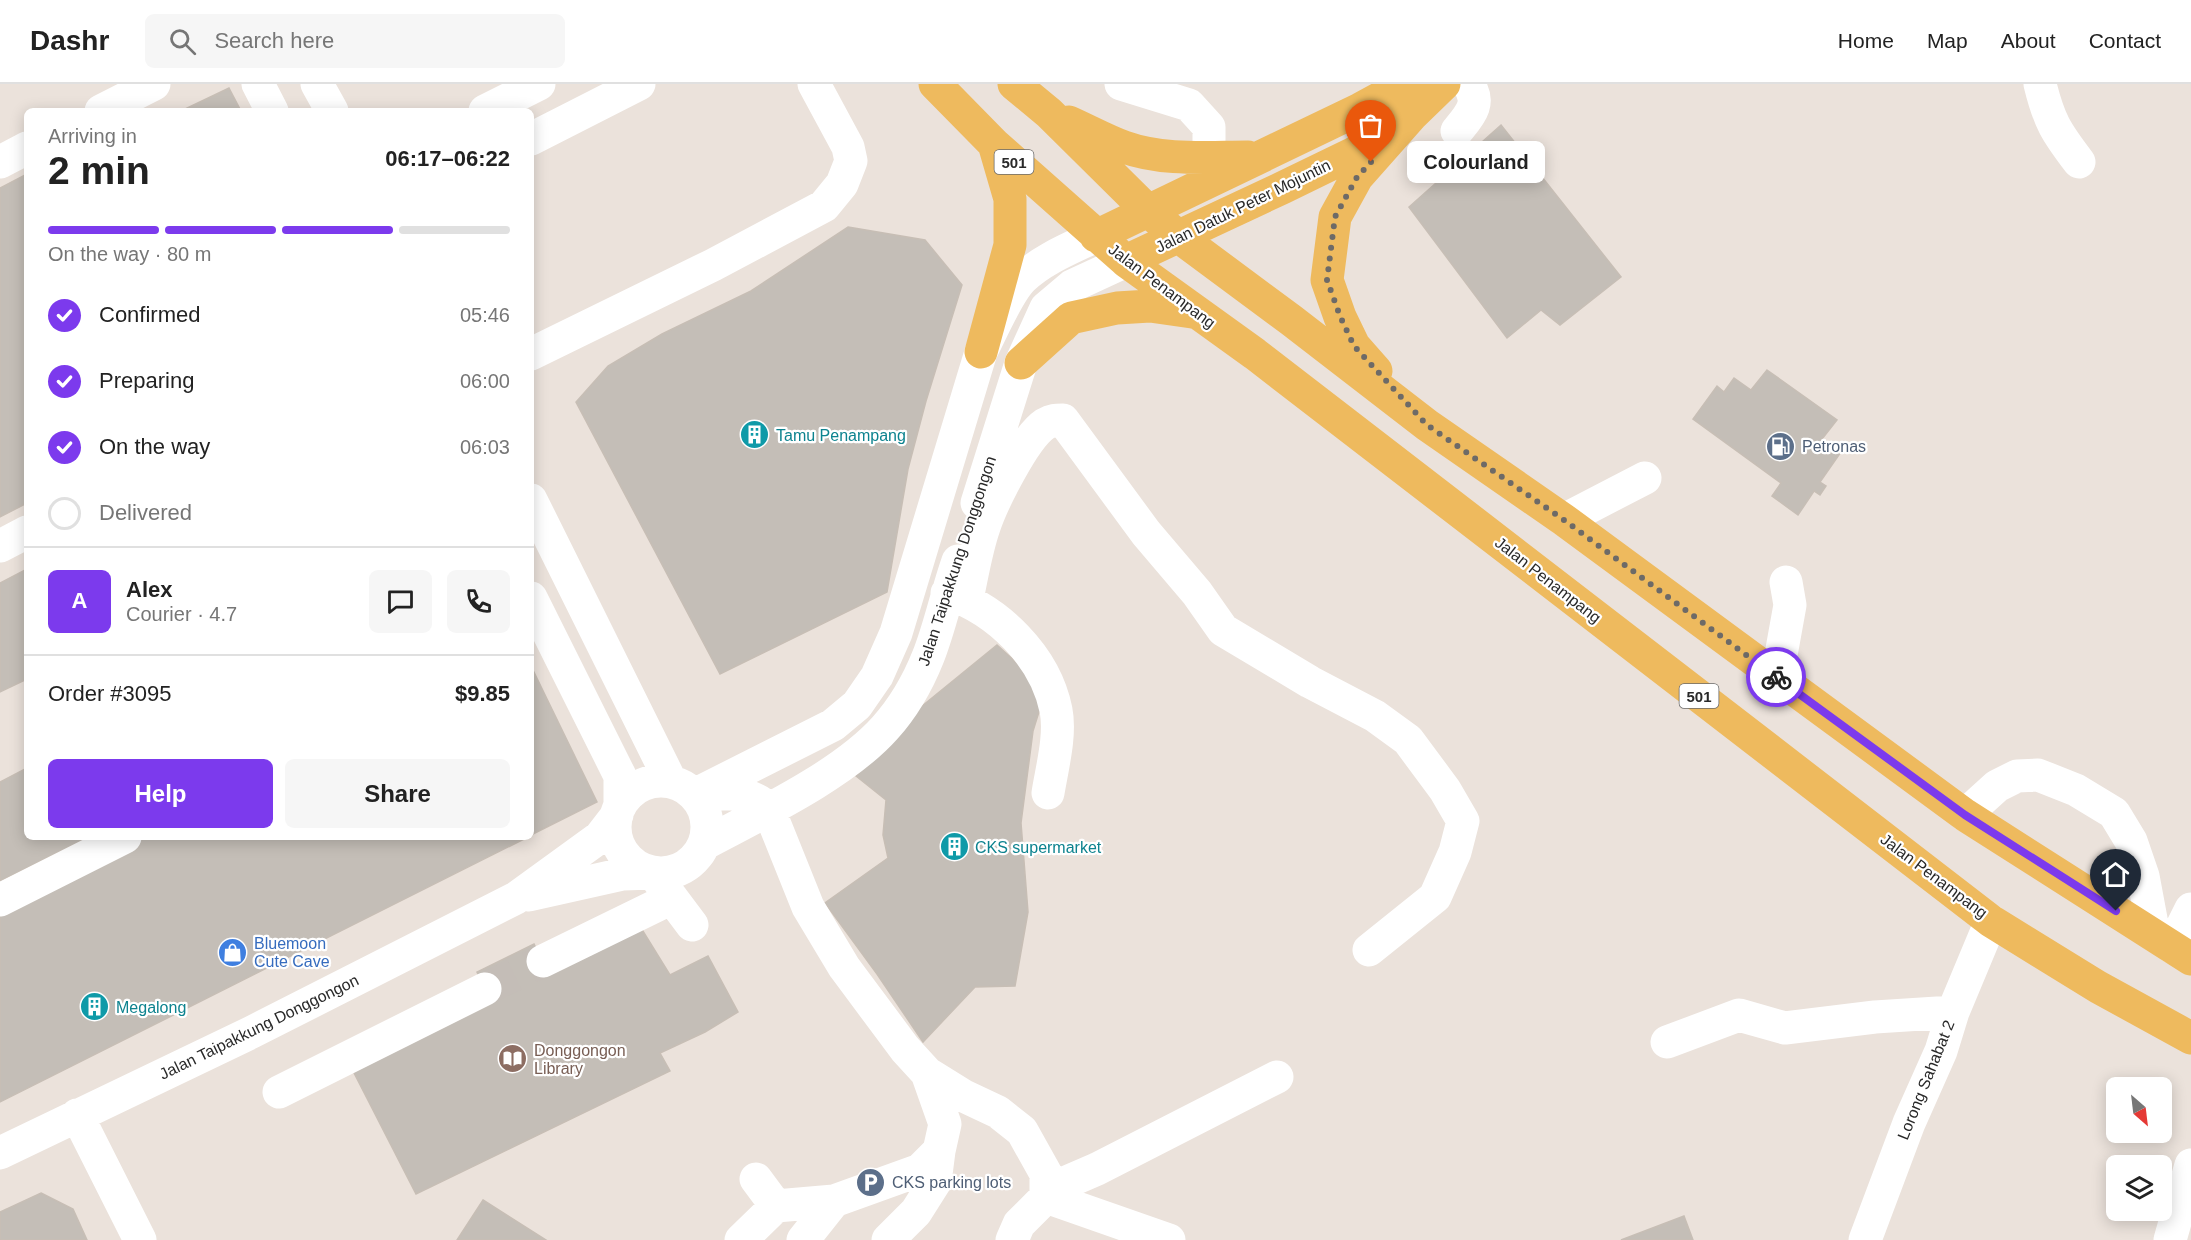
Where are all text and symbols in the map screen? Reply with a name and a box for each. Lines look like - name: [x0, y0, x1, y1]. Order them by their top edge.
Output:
- search box: [145, 14, 565, 68]
- text: Dashr: [30, 25, 109, 56]
- icon: search: [166, 25, 199, 58]
- text: Search here: [214, 28, 334, 53]
- text: Home: [1838, 29, 1894, 52]
- text: Map: [1927, 29, 1968, 52]
- text: About: [2001, 29, 2056, 52]
- text: Contact: [2089, 29, 2161, 52]
- pin: [1345, 100, 1396, 162]
- icon: bag: [1354, 109, 1387, 142]
- text: Arriving in: [48, 125, 137, 147]
- callout: Colourland: [1407, 141, 1545, 183]
- text: 06:17–06:22: [385, 146, 510, 171]
- text: 2 min: [48, 149, 150, 192]
- road number: 501: [994, 150, 1034, 174]
- text: Colourland: [1423, 151, 1529, 173]
- street label: Jalan Datuk Peter Mojuntin: [1153, 156, 1333, 256]
- street label: Jalan Penampang: [1105, 240, 1219, 332]
- text: On the way · 80 m: [48, 243, 211, 265]
- icon: check: [48, 299, 81, 332]
- text: Confirmed: [99, 302, 200, 327]
- text: 05:46: [460, 304, 510, 326]
- icon: check: [48, 365, 81, 398]
- text: Preparing: [99, 368, 194, 393]
- text: 06:00: [460, 370, 510, 392]
- building icon: Tamu Penampang: [739, 419, 771, 451]
- place label: Tamu Penampang: [776, 427, 906, 444]
- fuel station icon: Petronas: [1765, 430, 1797, 462]
- icon: check: [48, 431, 81, 464]
- text: On the way: [99, 434, 210, 459]
- text: 06:03: [460, 436, 510, 458]
- place label: Petronas: [1802, 438, 1866, 455]
- street label: Jalan Taipakkung Donggongon: [915, 454, 999, 668]
- text: Delivered: [99, 500, 192, 525]
- street label: Jalan Penampang: [1492, 534, 1604, 626]
- button: chat: [369, 570, 432, 633]
- button: phone: [447, 570, 510, 633]
- text: Alex: [126, 577, 172, 602]
- text: A: [72, 588, 87, 613]
- text: Courier · 4.7: [126, 603, 237, 625]
- courier: [1746, 647, 1806, 707]
- icon: bike: [1760, 661, 1793, 694]
- text: Order #3095: [48, 681, 172, 706]
- text: $9.85: [455, 681, 510, 706]
- road number: 501: [1680, 684, 1718, 708]
- button: Help: [48, 759, 273, 828]
- button: Share: [285, 759, 510, 828]
- street label: Jalan Penampang: [1877, 830, 1991, 922]
- building icon: CKS supermarket: [938, 831, 970, 863]
- place label: CKS supermarket: [975, 839, 1102, 856]
- pin: [2090, 849, 2141, 911]
- icon: home: [2099, 858, 2132, 891]
- place label: Bluemoon Cute Cave: [254, 935, 330, 970]
- shop icon: Bluemoon Cute Cave: [217, 936, 249, 968]
- street label: Jalan Taipakkung Donggongon: [157, 971, 361, 1083]
- building icon: Megalong: [79, 991, 111, 1023]
- place label: Megalong: [116, 999, 186, 1016]
- street label: Lorong Sahabat 2: [1894, 1018, 1958, 1142]
- place label: Donggongon Library: [534, 1042, 626, 1077]
- library icon: Donggongon Library: [497, 1043, 529, 1075]
- north arrow: [2106, 1077, 2172, 1143]
- map controls: [2106, 1077, 2172, 1221]
- button: layers: [2106, 1155, 2172, 1221]
- parking icon: CKS parking lots: [855, 1166, 887, 1198]
- place label: CKS parking lots: [892, 1174, 1011, 1191]

